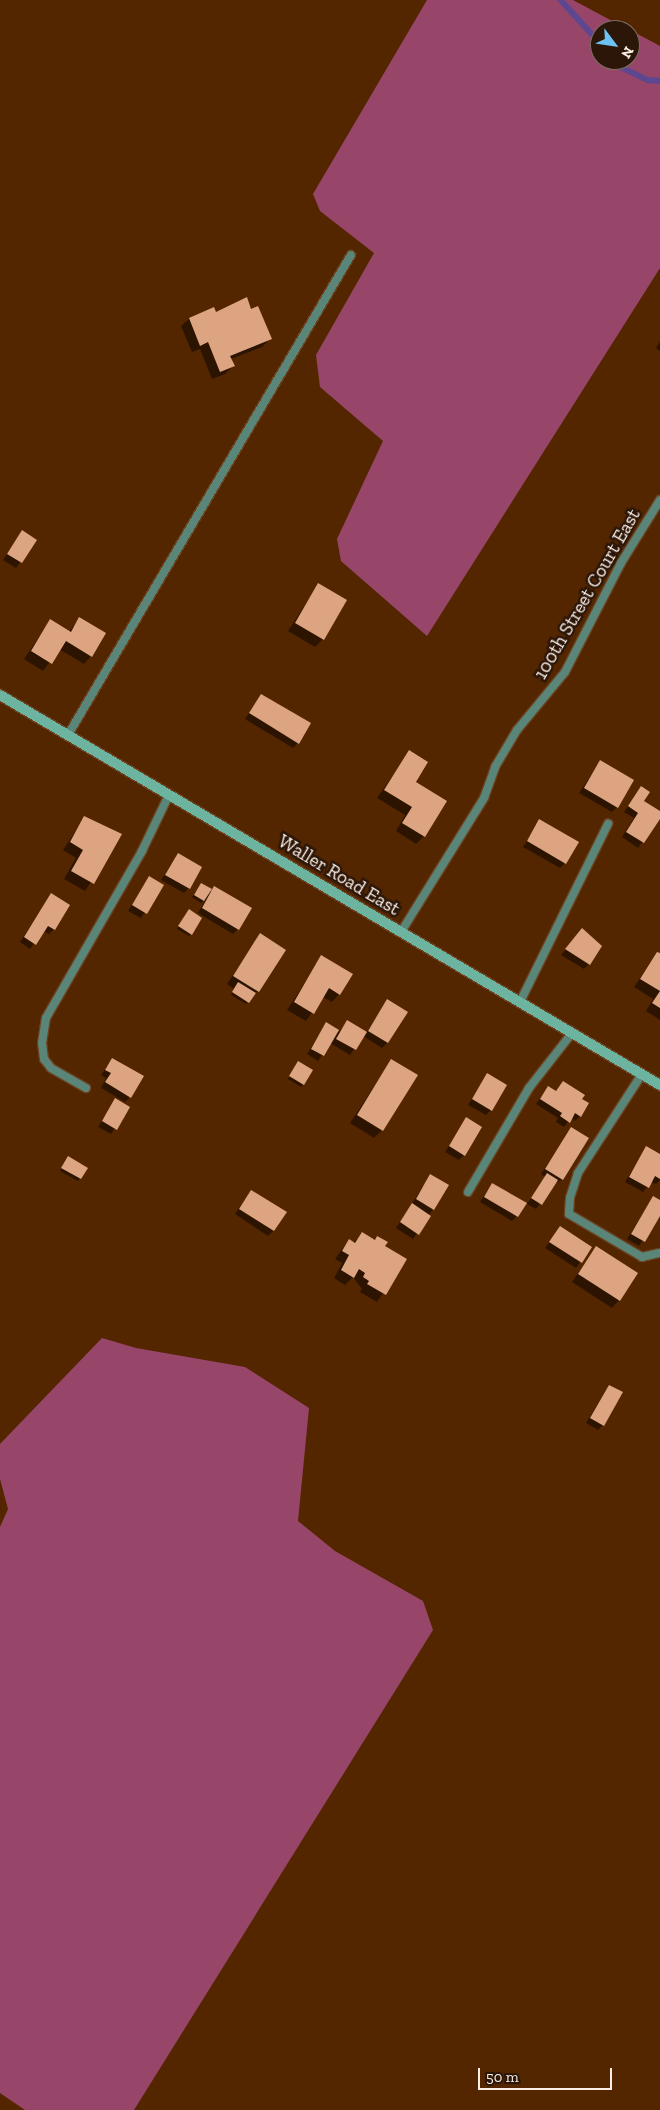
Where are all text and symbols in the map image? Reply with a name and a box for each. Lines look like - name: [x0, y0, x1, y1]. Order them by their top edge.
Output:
- north arrow: [590, 20, 640, 70]
- text: N: [617, 44, 637, 61]
- street label: 100th Street Court East: [529, 505, 645, 683]
- street label: Waller Road East: [274, 830, 404, 920]
- scale bar: [480, 2058, 614, 2090]
- text: 50 m: [486, 2068, 519, 2086]

